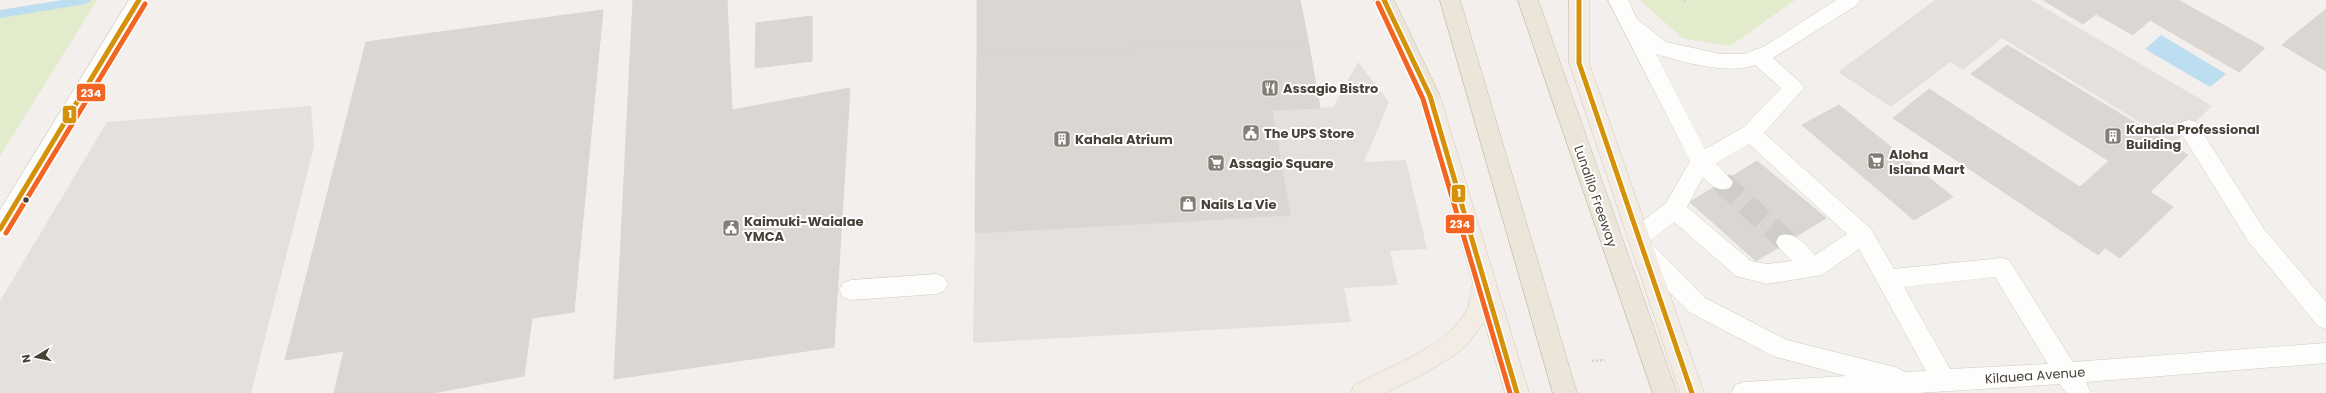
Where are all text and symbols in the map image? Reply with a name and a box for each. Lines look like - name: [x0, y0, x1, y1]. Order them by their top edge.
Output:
- restaurant icon: Assagio Bistro: [1260, 78, 1280, 98]
- place label: Assagio Bistro: [1283, 79, 1378, 98]
- line badge: 234: [76, 83, 106, 102]
- text: 234: [81, 85, 102, 101]
- line badge: 1: [62, 105, 77, 124]
- text: 1: [68, 106, 72, 122]
- place label: Kahala Professional Building: [2126, 120, 2260, 154]
- public building icon: The UPS Store: [1241, 123, 1261, 143]
- place label: The UPS Store: [1264, 124, 1354, 143]
- building icon: Kahala Professional Building: [2103, 126, 2123, 146]
- building icon: Kahala Atrium: [1052, 129, 1072, 149]
- place label: Kahala Atrium: [1075, 130, 1173, 149]
- street label: Lunalilo Freeway: [1569, 143, 1622, 250]
- place label: Aloha Island Mart: [1889, 145, 1965, 179]
- supermarket icon: Aloha Island Mart: [1866, 151, 1886, 171]
- supermarket icon: Assagio Square: [1206, 153, 1226, 173]
- place label: Assagio Square: [1229, 154, 1334, 173]
- line badge: 1: [1451, 184, 1466, 203]
- text: 1: [1457, 185, 1461, 201]
- shop icon: Nails La Vie: [1178, 194, 1198, 214]
- unlabelled marker: [21, 195, 31, 205]
- place label: Nails La Vie: [1201, 195, 1276, 214]
- place label: Kaimuki-Waialae YMCA: [744, 212, 864, 246]
- line badge: 234: [1445, 214, 1475, 234]
- text: 234: [1450, 216, 1471, 232]
- public building icon: Kaimuki-Waialae YMCA: [721, 218, 741, 238]
- north arrow: [16, 337, 56, 377]
- text: N: [18, 353, 35, 364]
- street label: Kilauea Avenue: [1984, 363, 2086, 388]

